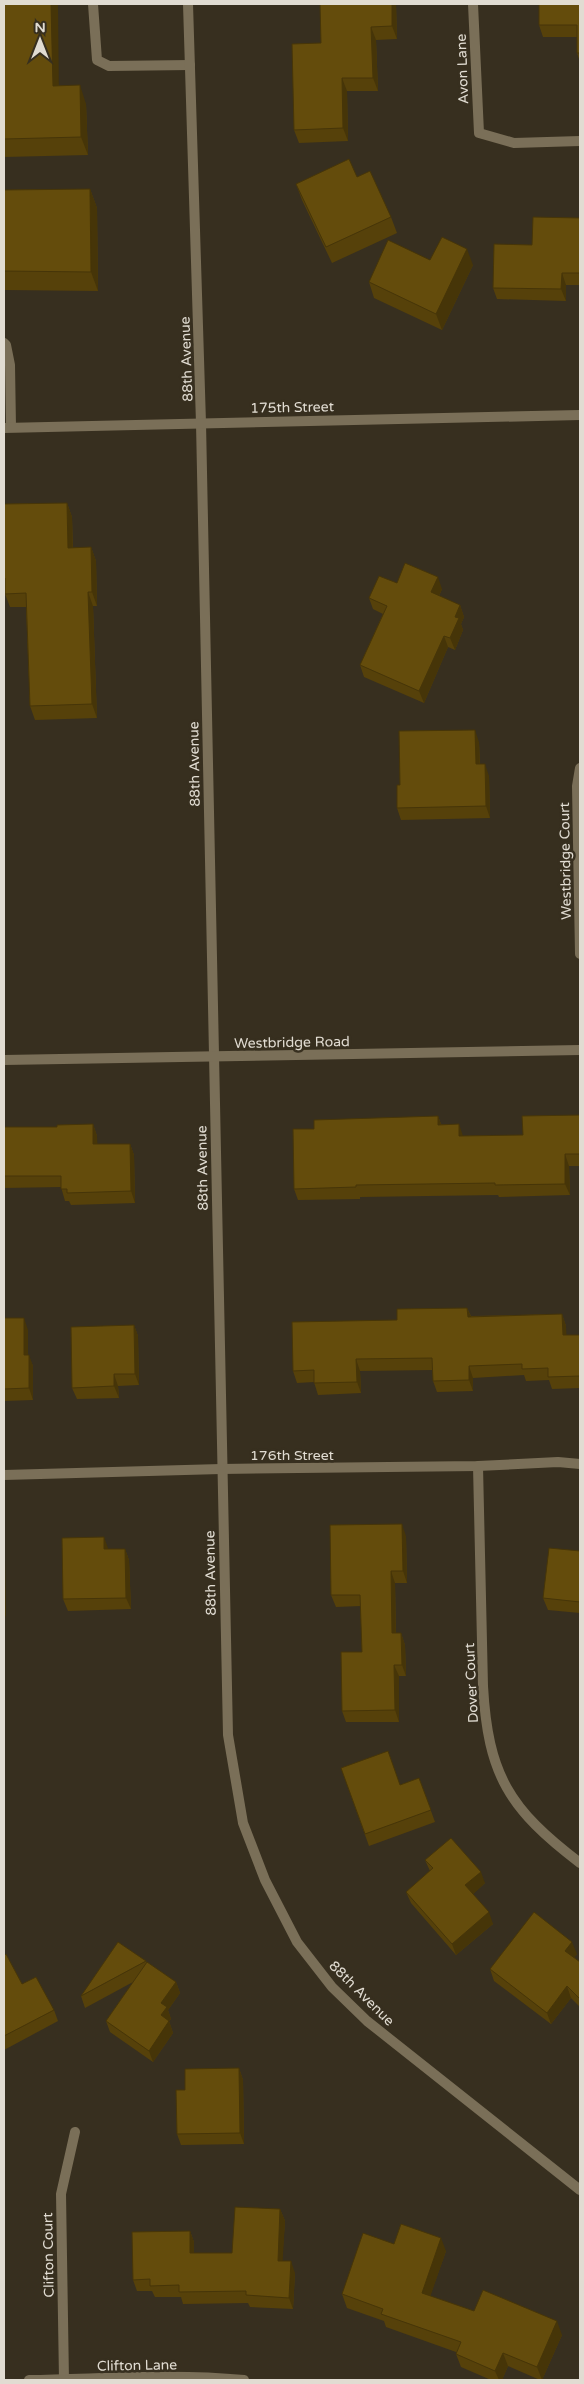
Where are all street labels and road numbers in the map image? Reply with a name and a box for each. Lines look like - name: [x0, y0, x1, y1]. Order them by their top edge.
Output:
- street label: Avon Lane: [453, 33, 472, 104]
- street label: 88th Avenue: [177, 316, 196, 402]
- street label: 175th Street: [250, 398, 335, 417]
- street label: 88th Avenue: [185, 721, 204, 807]
- street label: Westbridge Court: [556, 801, 575, 920]
- street label: Westbridge Road: [234, 1033, 350, 1052]
- street label: 88th Avenue: [193, 1125, 212, 1211]
- street label: 176th Street: [250, 1447, 335, 1464]
- street label: 88th Avenue: [201, 1530, 220, 1616]
- street label: Dover Court: [461, 1642, 482, 1723]
- street label: 88th Avenue: [326, 1957, 398, 2030]
- street label: Clifton Court: [39, 2212, 58, 2298]
- street label: Clifton Lane: [97, 2356, 177, 2375]

